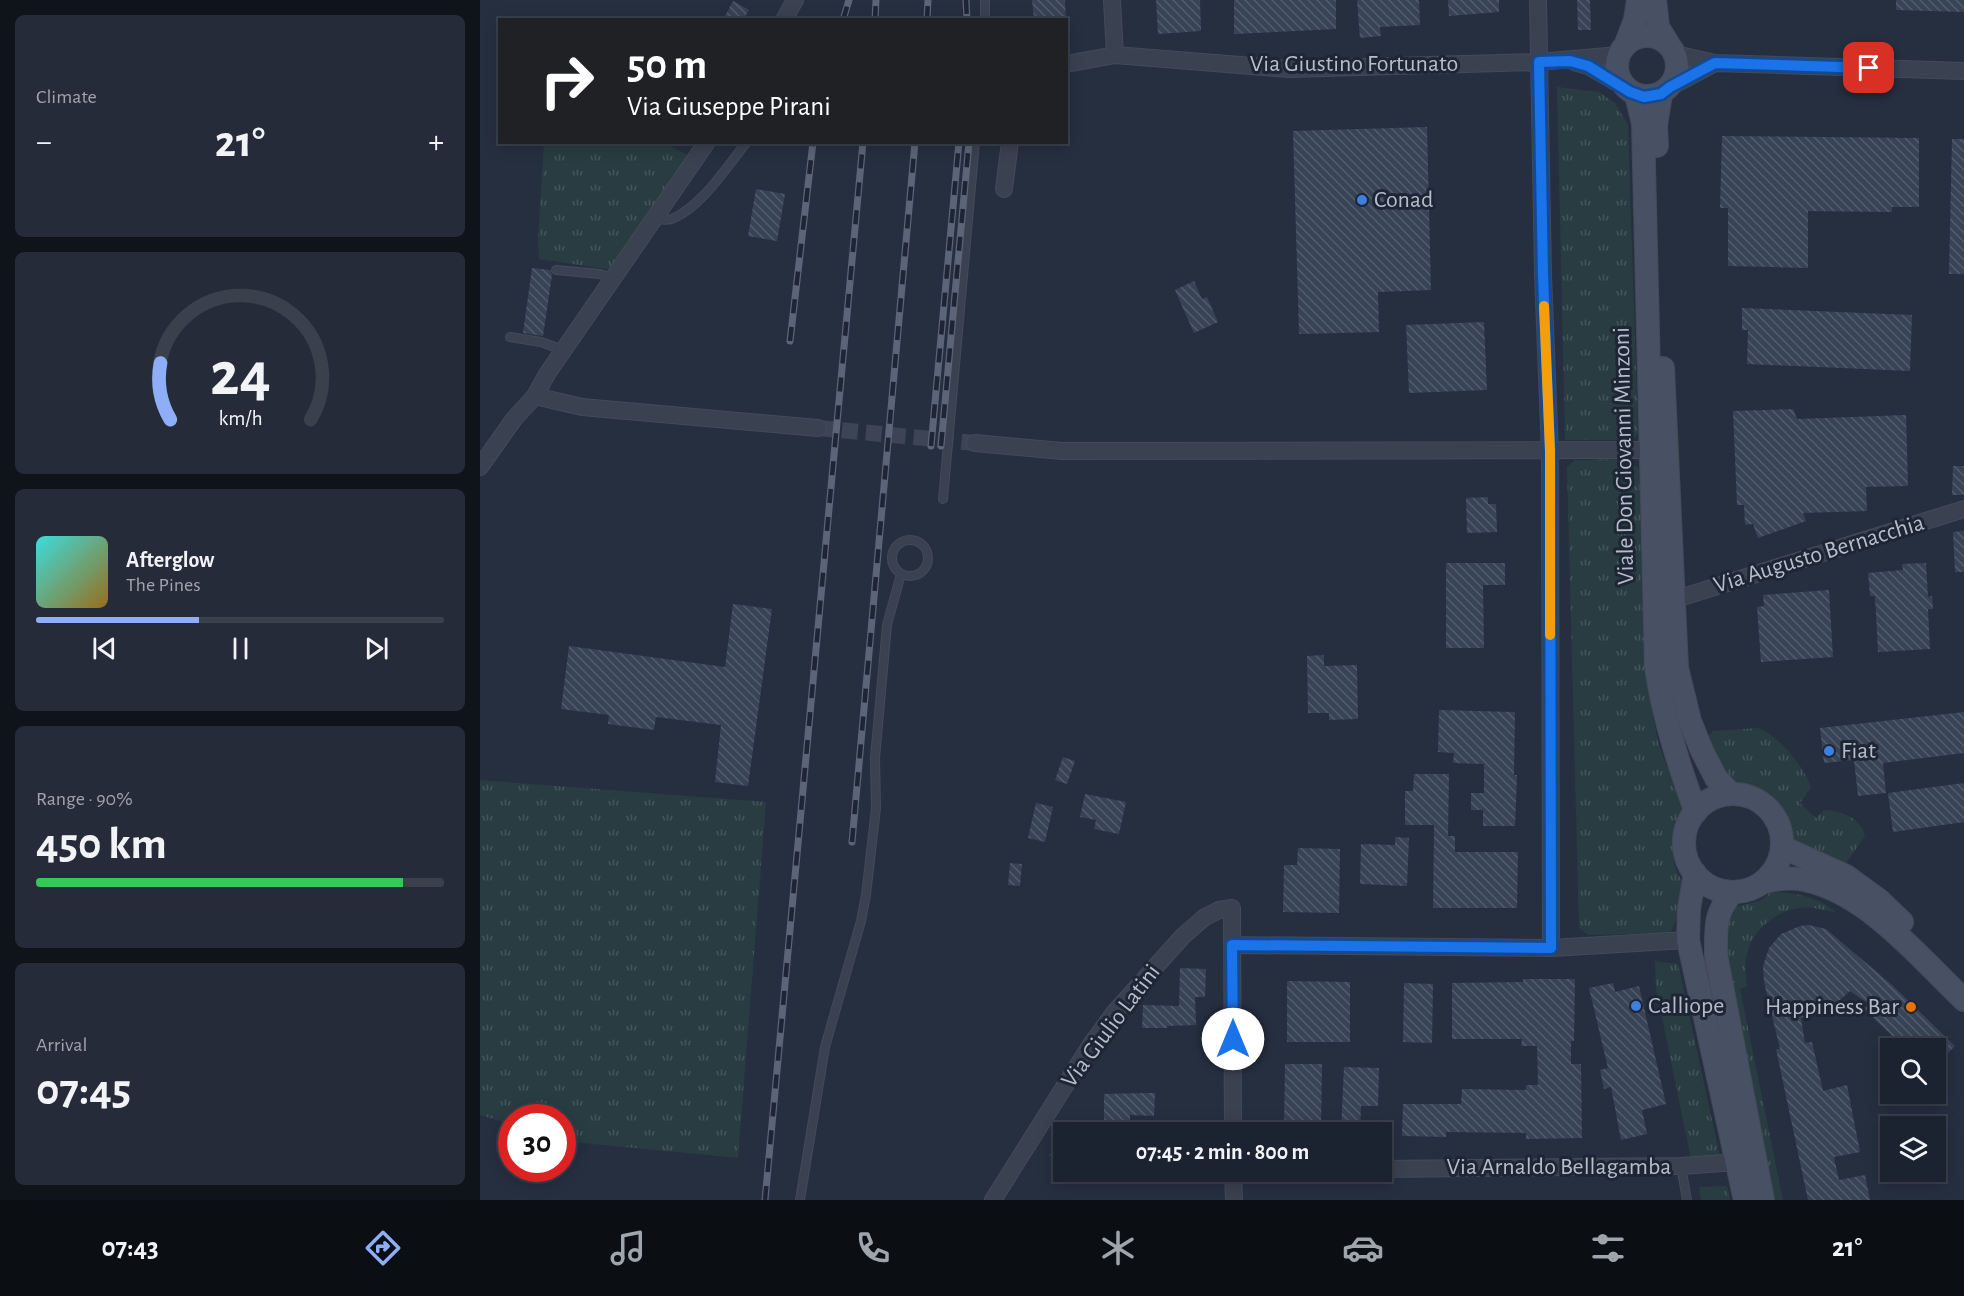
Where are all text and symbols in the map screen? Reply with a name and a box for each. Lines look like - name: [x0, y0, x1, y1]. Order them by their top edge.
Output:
- icon: right: [528, 42, 606, 120]
- pin: [1843, 42, 1894, 93]
- text: 50 m: [627, 44, 707, 86]
- icon: arrive: [1852, 51, 1885, 84]
- street label: Via Giustino Fortunato: [1250, 52, 1458, 76]
- text: Climate: [36, 87, 97, 107]
- text: Via Giuseppe Pirani: [627, 93, 831, 120]
- text: 21°: [215, 120, 265, 165]
- text: −: [36, 126, 52, 159]
- text: +: [428, 126, 444, 159]
- place label: Conad: [1374, 188, 1433, 212]
- marker: Conad: [1355, 193, 1369, 207]
- street label: Viale Don Giovanni Minzoni: [1610, 327, 1638, 585]
- text: 24: [210, 344, 270, 406]
- text: km/h: [218, 408, 262, 429]
- street label: Via Augusto Bernacchia: [1711, 511, 1927, 597]
- text: Afterglow: [126, 549, 214, 571]
- text: The Pines: [126, 575, 201, 595]
- icon: previous: [88, 632, 121, 665]
- icon: pause: [224, 632, 257, 665]
- icon: next: [360, 632, 393, 665]
- place label: Fiat: [1841, 739, 1876, 763]
- marker: Fiat: [1822, 744, 1836, 758]
- text: Range · 90%: [36, 789, 133, 809]
- text: 450 km: [36, 822, 167, 867]
- street label: Via Giulio Latini: [1057, 960, 1165, 1092]
- place label: Calliope: [1648, 994, 1724, 1018]
- place label: Happiness Bar: [1765, 995, 1899, 1019]
- marker: Calliope: [1629, 999, 1643, 1013]
- marker: Happiness Bar: [1904, 1000, 1918, 1014]
- position arrow: [1201, 1007, 1265, 1071]
- text: Arrival: [36, 1035, 87, 1055]
- map controls: [1880, 1038, 1946, 1182]
- button: search: [1880, 1038, 1946, 1104]
- text: 07:45: [36, 1068, 131, 1113]
- speed limit sign: 30: [498, 1104, 576, 1182]
- button: layers: [1880, 1116, 1946, 1182]
- text: 07:45 · 2 min · 800 m: [1136, 1141, 1309, 1163]
- street label: Via Arnaldo Bellagamba: [1447, 1155, 1671, 1179]
- icon: directions: [362, 1227, 404, 1269]
- icon: music: [607, 1227, 649, 1269]
- icon: phone: [852, 1227, 894, 1269]
- icon: climate: [1097, 1227, 1139, 1269]
- icon: car: [1342, 1227, 1384, 1269]
- icon: filters: [1587, 1227, 1629, 1269]
- text: 07:43: [102, 1234, 159, 1261]
- text: 21°: [1832, 1234, 1862, 1261]

